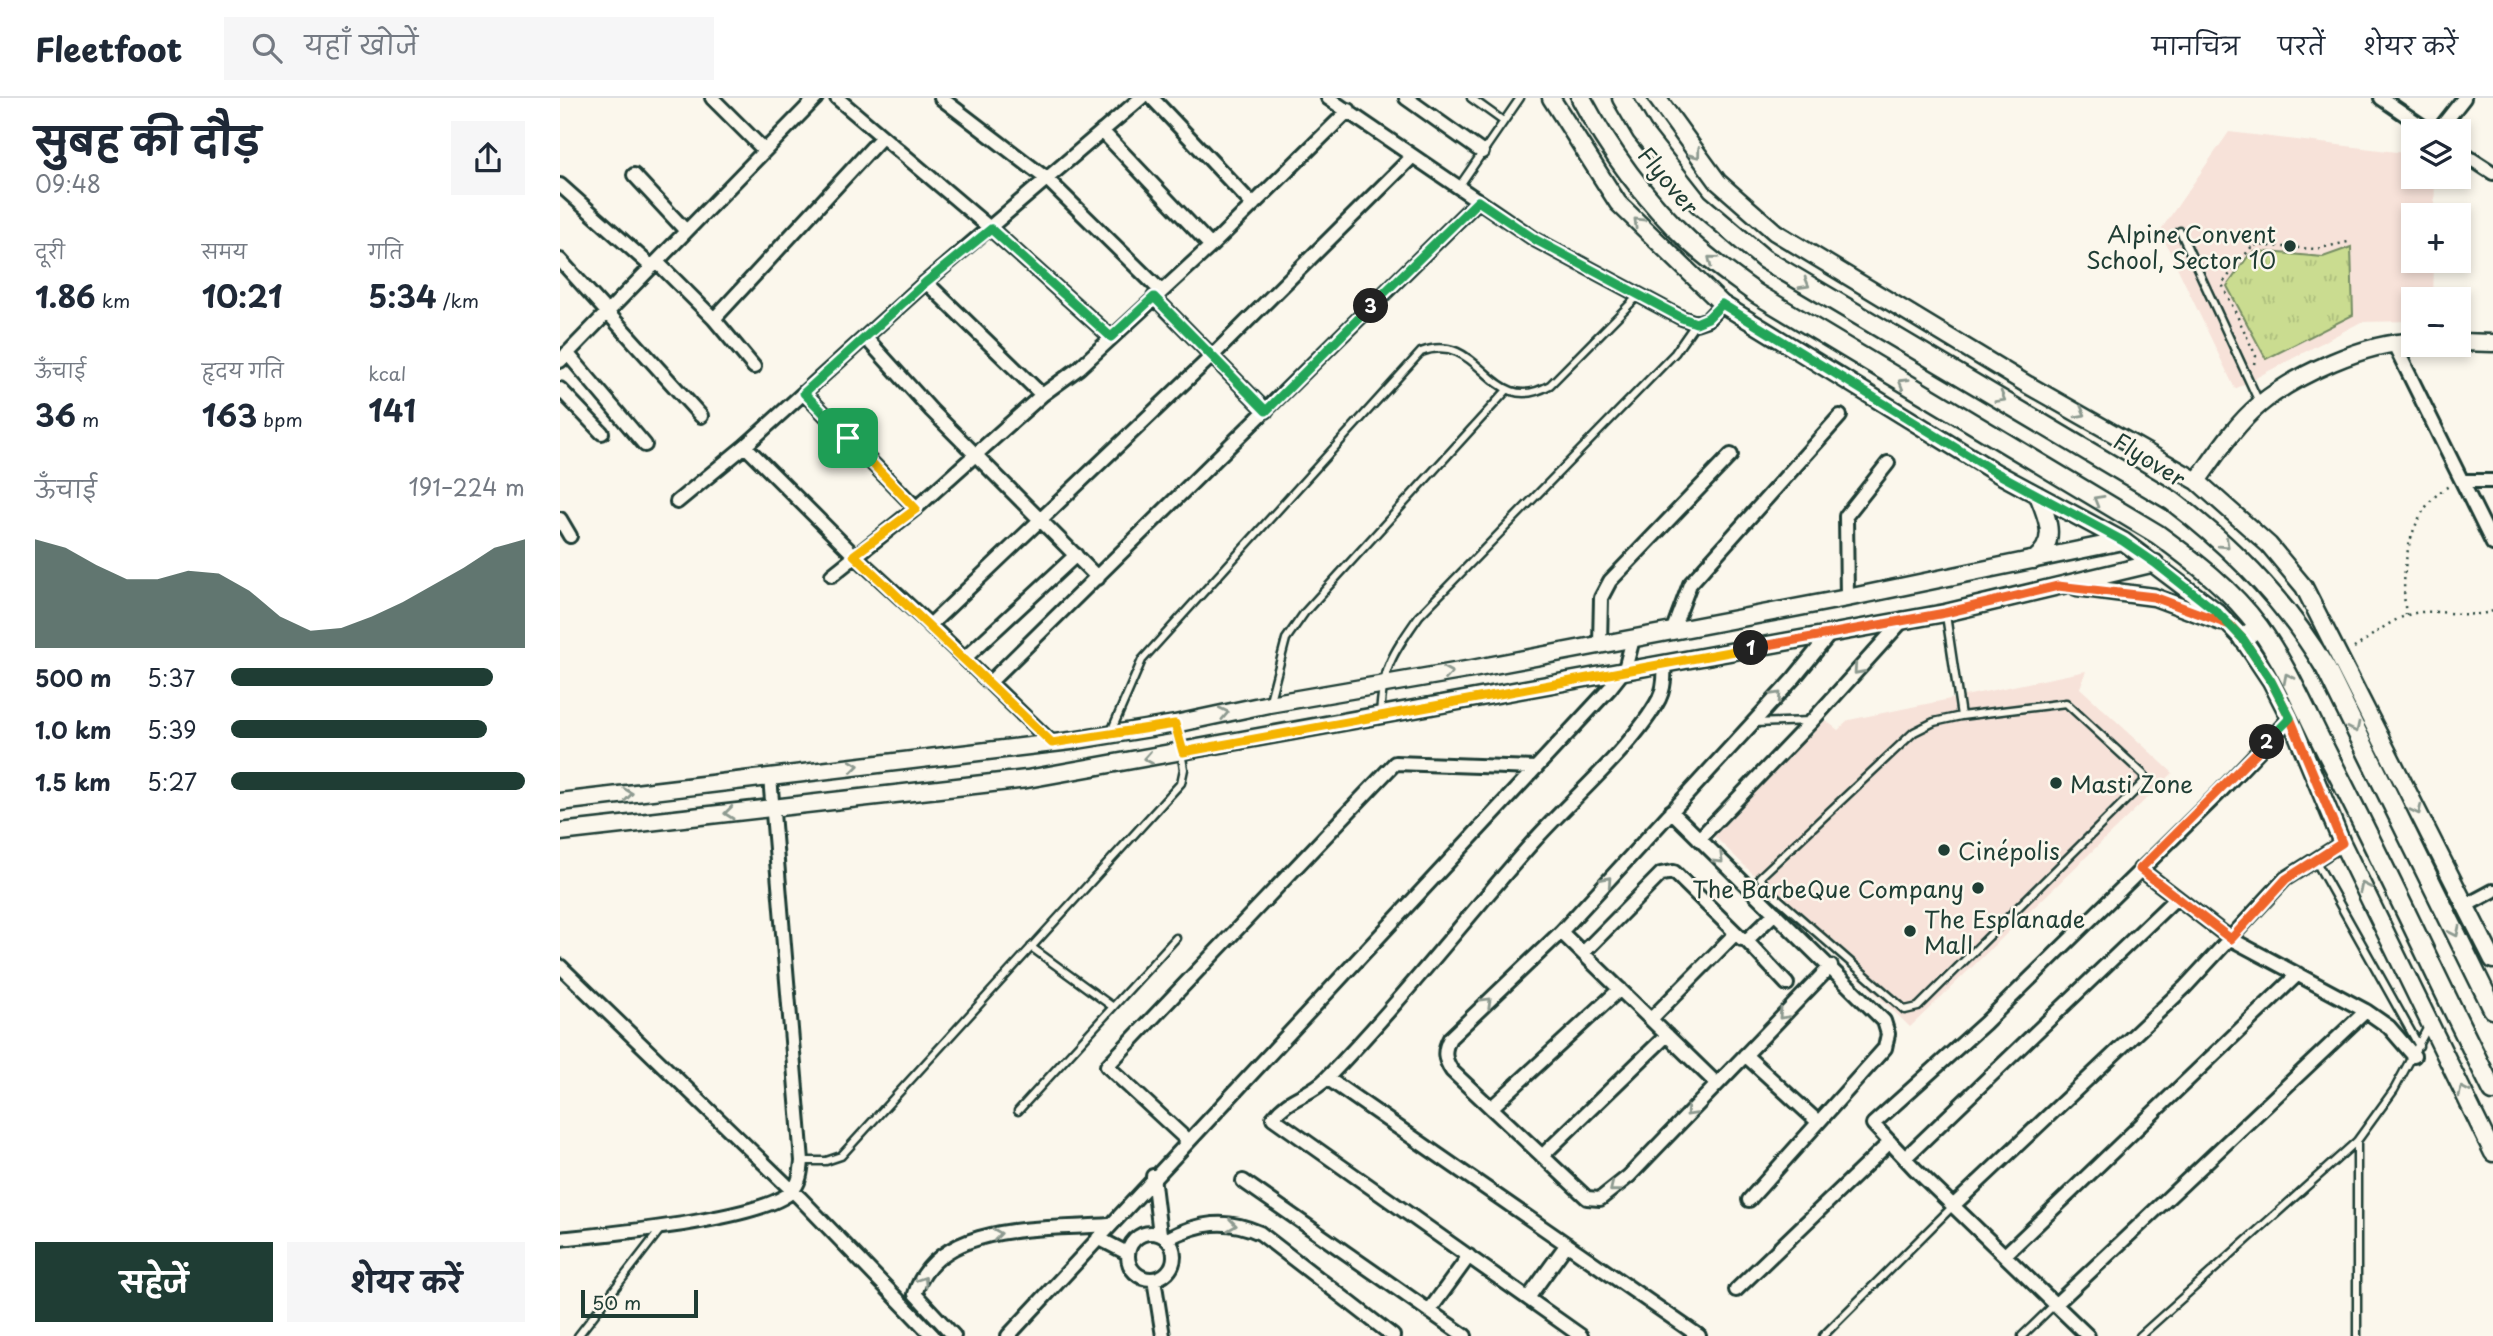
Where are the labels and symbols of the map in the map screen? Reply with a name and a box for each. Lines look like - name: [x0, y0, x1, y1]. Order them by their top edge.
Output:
- street label: Flyover: [1630, 138, 1708, 222]
- one-way arrow: [1687, 146, 1700, 159]
- place label: Alpine Convent School, Sector 10: [2086, 216, 2276, 277]
- one-way arrow: [1633, 218, 1646, 231]
- marker: Alpine Convent School, Sector 10: [2282, 238, 2298, 254]
- one-way arrow: [1707, 256, 1720, 268]
- one-way arrow: [1797, 275, 1810, 288]
- pin: 3: [1354, 288, 1388, 324]
- one-way arrow: [1897, 378, 1910, 391]
- one-way arrow: [1994, 390, 2007, 403]
- one-way arrow: [2074, 405, 2086, 419]
- pin: [818, 408, 878, 468]
- street label: Flyover: [2107, 423, 2193, 495]
- one-way arrow: [2093, 495, 2105, 508]
- one-way arrow: [2217, 535, 2230, 548]
- pin: 1: [1734, 630, 1768, 666]
- one-way arrow: [1854, 662, 1866, 675]
- one-way arrow: [1442, 666, 1454, 681]
- one-way arrow: [2283, 673, 2297, 685]
- one-way arrow: [1769, 691, 1782, 704]
- one-way arrow: [1218, 707, 1230, 722]
- one-way arrow: [2347, 721, 2361, 733]
- pin: 2: [2250, 724, 2284, 760]
- one-way arrow: [1143, 750, 1154, 765]
- one-way arrow: [848, 759, 859, 774]
- place label: Masti Zone: [2070, 766, 2193, 801]
- marker: Masti Zone: [2048, 775, 2064, 791]
- one-way arrow: [622, 787, 634, 802]
- one-way arrow: [2408, 803, 2422, 815]
- one-way arrow: [723, 806, 735, 821]
- place label: Cinépolis: [1958, 833, 2060, 868]
- marker: Cinépolis: [1936, 842, 1952, 858]
- one-way arrow: [1711, 850, 1724, 863]
- place label: The BarbeQue Company: [1692, 871, 1964, 906]
- one-way arrow: [1599, 876, 1611, 889]
- marker: The BarbeQue Company: [1970, 880, 1986, 896]
- one-way arrow: [2358, 882, 2372, 894]
- place label: The Esplanade Mall: [1924, 901, 2085, 962]
- marker: The Esplanade Mall: [1902, 923, 1918, 939]
- one-way arrow: [2447, 925, 2461, 937]
- one-way arrow: [1479, 998, 1492, 1011]
- one-way arrow: [1779, 1007, 1792, 1020]
- one-way arrow: [2458, 1086, 2472, 1098]
- one-way arrow: [1686, 1104, 1699, 1117]
- one-way arrow: [1610, 1180, 1623, 1192]
- one-way arrow: [1226, 1217, 1238, 1232]
- one-way arrow: [991, 1227, 1003, 1242]
- one-way arrow: [914, 1276, 927, 1289]
- scale bar: [581, 1287, 698, 1319]

